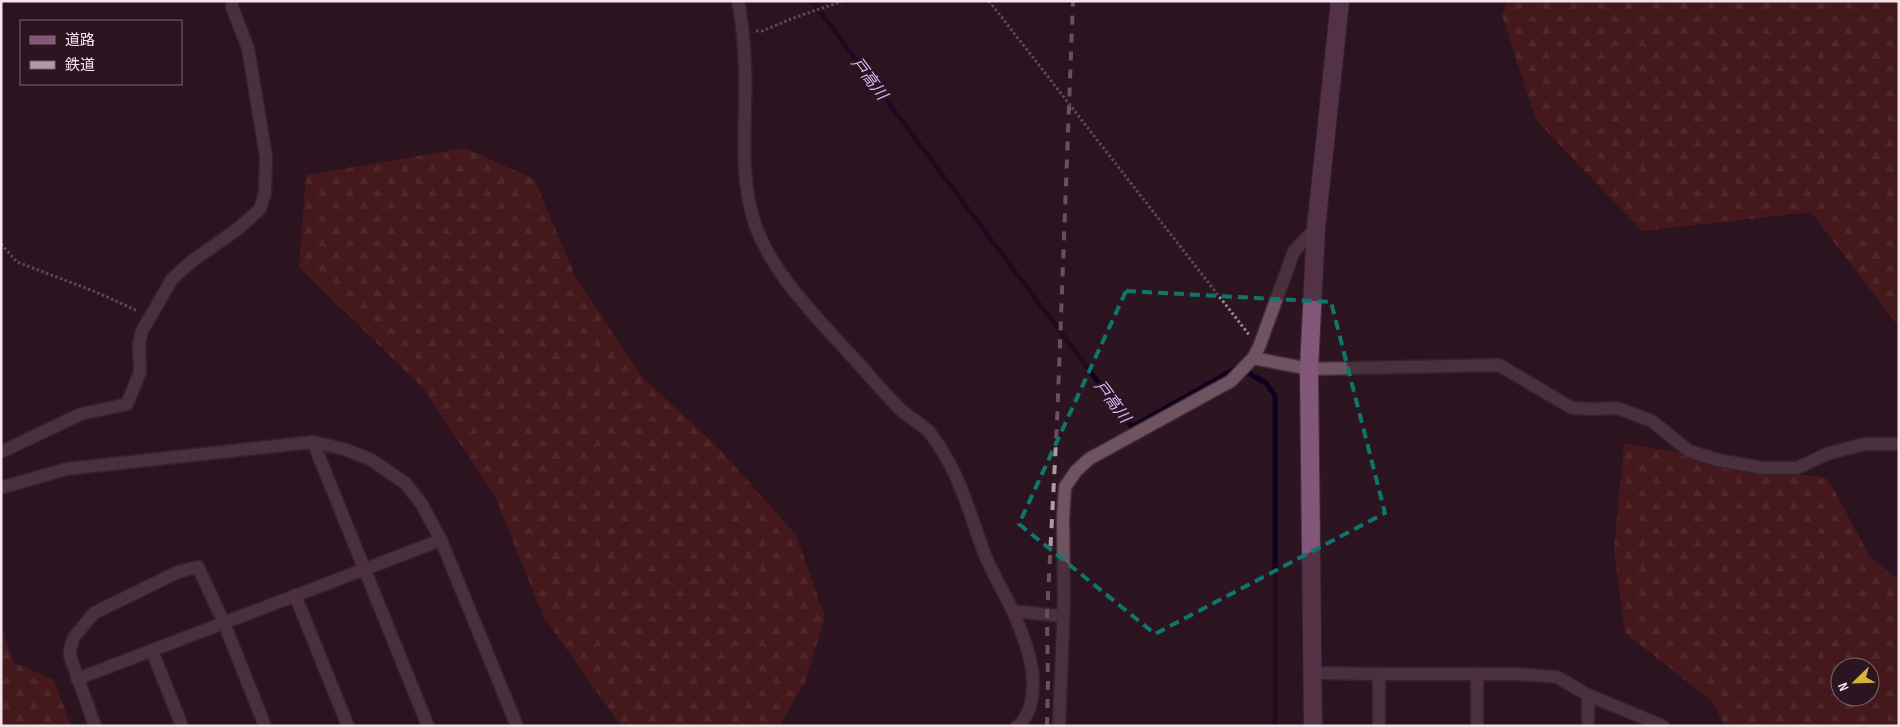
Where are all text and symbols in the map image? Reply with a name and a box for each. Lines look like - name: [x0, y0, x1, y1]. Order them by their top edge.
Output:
- legend: [20, 20, 182, 85]
- text: 道路: [65, 31, 95, 50]
- water label: 戸高川: [847, 54, 892, 105]
- text: 鉄道: [65, 56, 95, 75]
- water label: 戸高川: [1090, 377, 1135, 428]
- north arrow: [1830, 657, 1880, 707]
- text: N: [1834, 680, 1853, 694]

